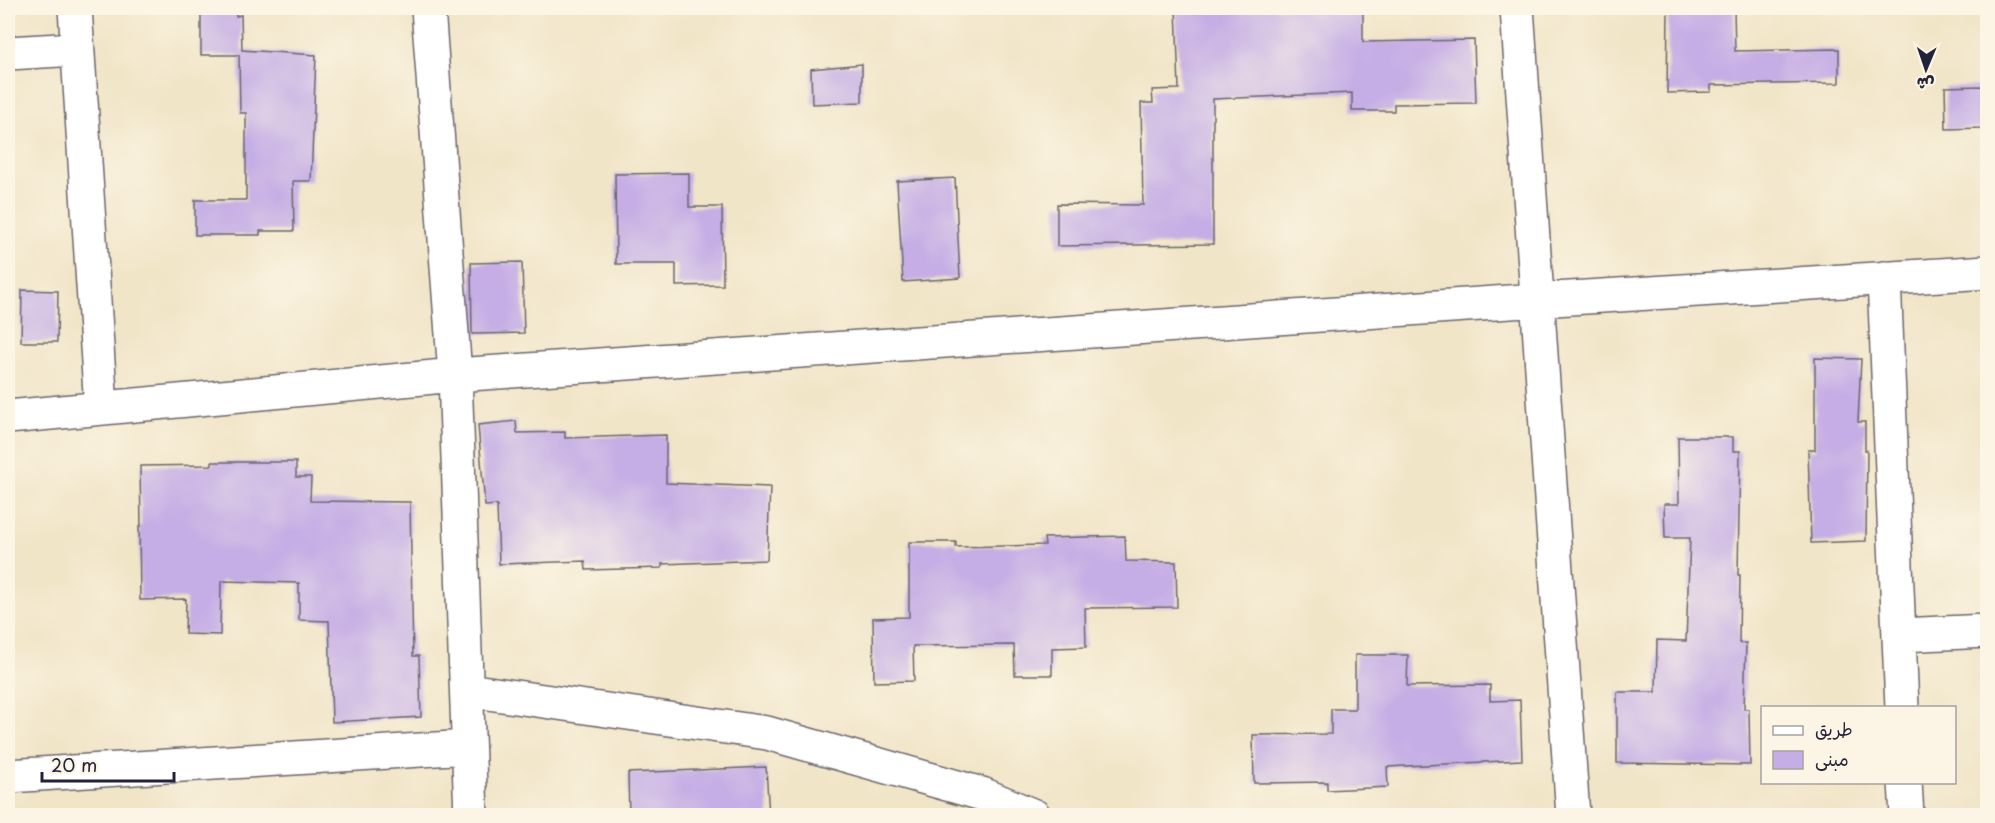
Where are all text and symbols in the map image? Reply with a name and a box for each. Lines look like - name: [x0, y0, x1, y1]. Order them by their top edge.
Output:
- north arrow: [1896, 39, 1956, 99]
- text: ش: [1916, 73, 1935, 97]
- legend: [1761, 706, 1956, 784]
- text: طريق: [1815, 715, 1853, 742]
- scale bar: [42, 745, 174, 783]
- text: مبنى: [1815, 745, 1849, 772]
- text: 20 m: [51, 751, 97, 778]

